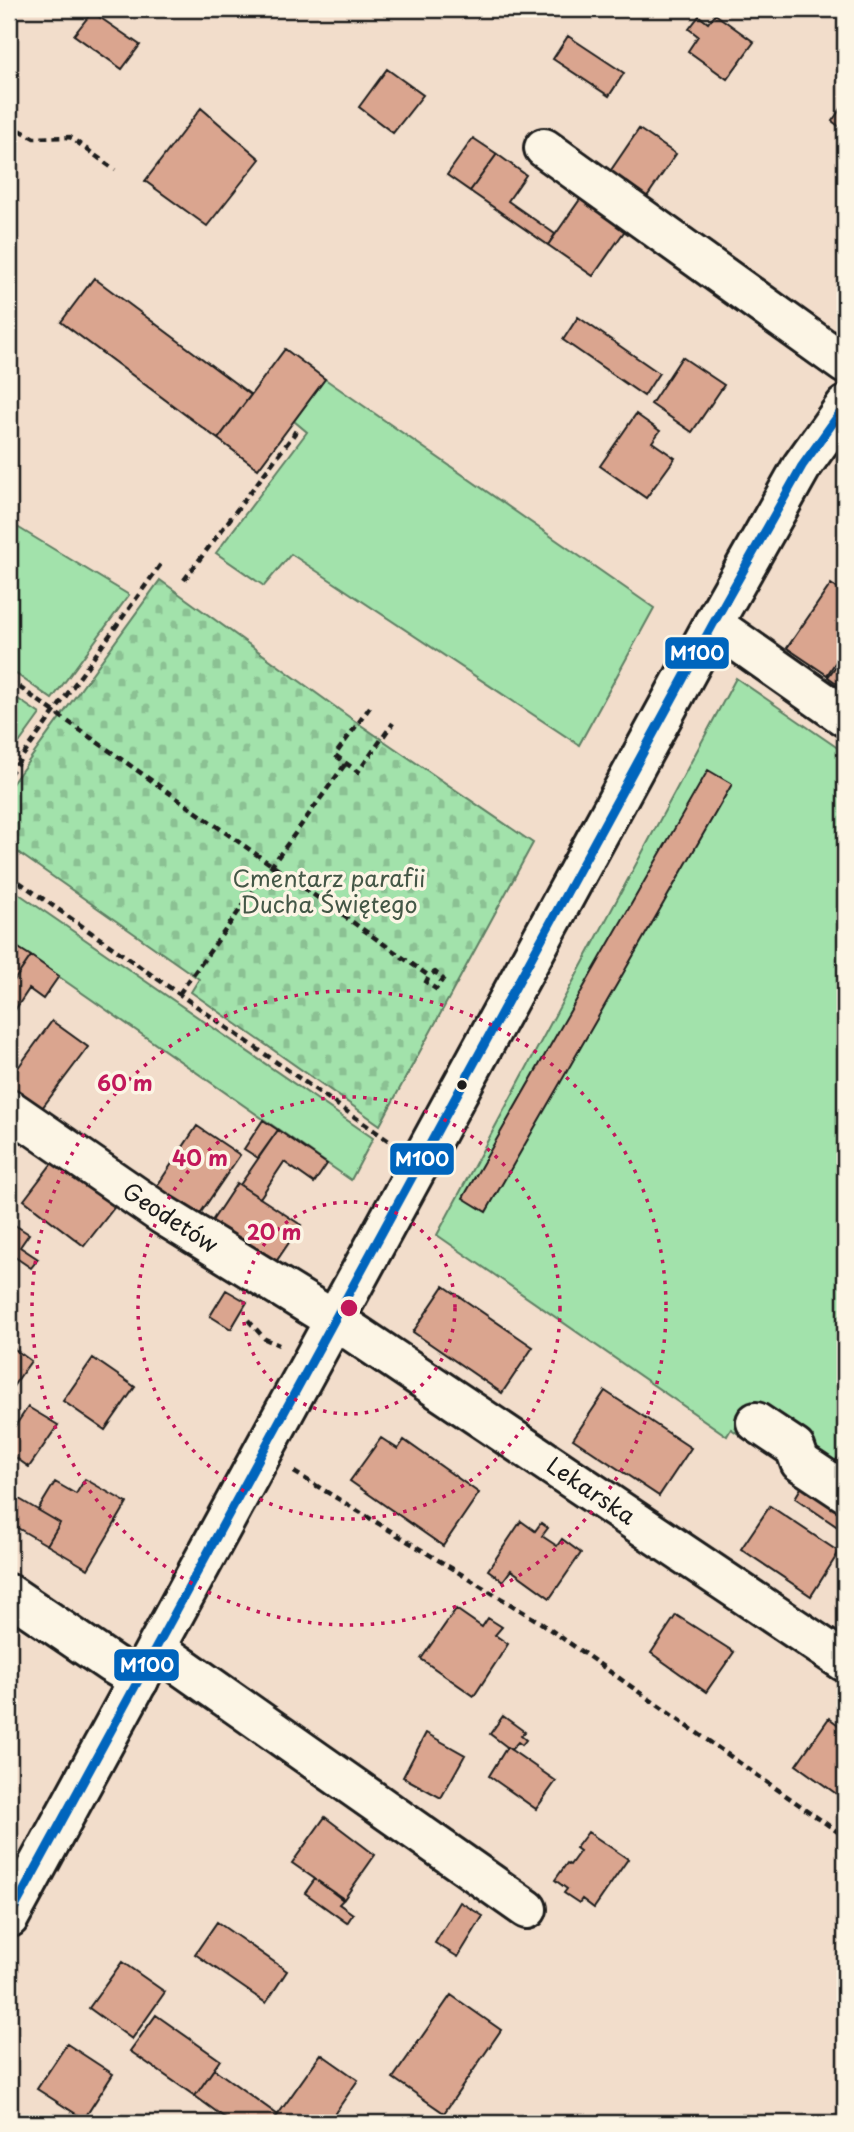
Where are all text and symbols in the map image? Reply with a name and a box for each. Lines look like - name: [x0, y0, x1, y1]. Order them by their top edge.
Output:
- line badge: M100: [664, 636, 730, 670]
- text: M100: [670, 638, 724, 666]
- park label: Cmentarz parafii Ducha Świętego: [232, 860, 426, 921]
- text: 60 m: [97, 1066, 153, 1098]
- unlabelled marker: [455, 1078, 469, 1092]
- text: 40 m: [172, 1141, 228, 1173]
- line badge: M100: [389, 1142, 455, 1176]
- text: M100: [395, 1144, 449, 1172]
- street label: Geodetów: [116, 1173, 226, 1261]
- text: 20 m: [247, 1215, 301, 1247]
- centre of rings: [337, 1296, 361, 1320]
- street label: Lekarska: [540, 1447, 644, 1533]
- line badge: M100: [113, 1648, 180, 1682]
- text: M100: [120, 1650, 174, 1678]

